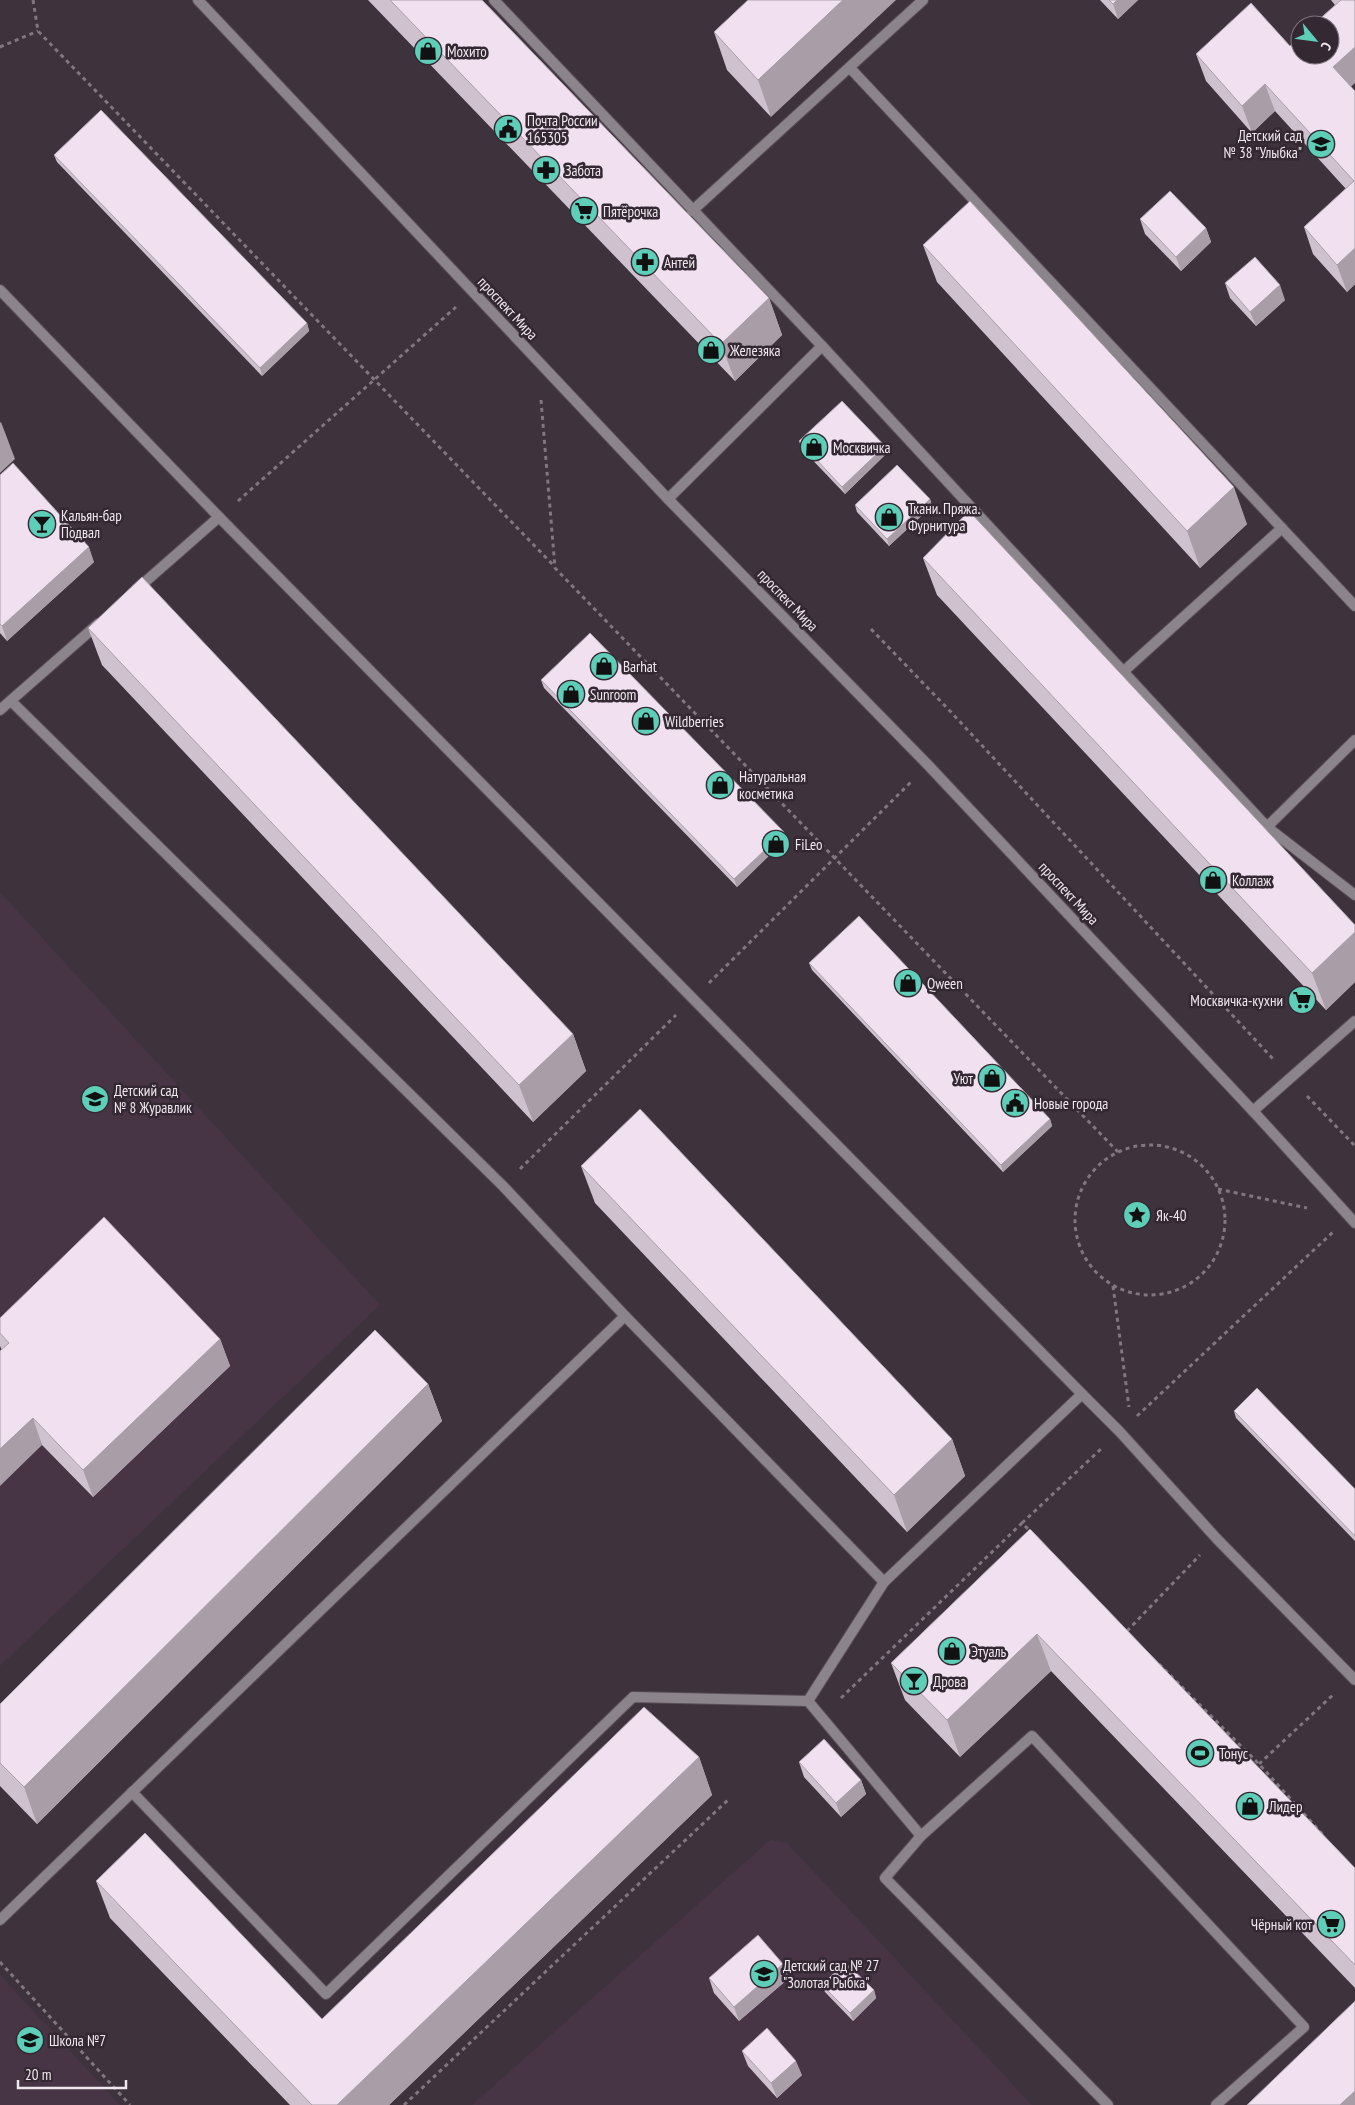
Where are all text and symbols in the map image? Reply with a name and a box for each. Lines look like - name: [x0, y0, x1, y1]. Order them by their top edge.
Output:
- north arrow: [1290, 15, 1340, 65]
- shop icon: Мохито: [413, 36, 443, 66]
- text: С: [1317, 39, 1336, 54]
- place label: Мохито: [447, 42, 487, 61]
- place label: Почта России 165305: [527, 111, 598, 147]
- public building icon: Почта России 165305: [493, 114, 523, 144]
- place label: Детский сад № 38 "Улыбка": [1224, 126, 1302, 162]
- school or university icon: Детский сад № 38 "Улыбка": [1306, 129, 1336, 159]
- pharmacy icon: Забота: [531, 155, 561, 185]
- place label: Забота: [565, 161, 601, 180]
- supermarket icon: Пятёрочка: [569, 196, 599, 226]
- place label: Пятёрочка: [603, 202, 658, 221]
- pharmacy icon: Антей: [630, 247, 660, 277]
- place label: Антей: [664, 253, 695, 272]
- street label: проспект Мира: [474, 272, 542, 344]
- shop icon: Железяка: [696, 335, 726, 365]
- place label: Железяка: [729, 341, 781, 360]
- shop icon: Москвичка: [799, 432, 829, 462]
- place label: Москвичка: [833, 438, 891, 457]
- place label: Ткани. Пряжа. Фурнитура: [908, 499, 980, 535]
- shop icon: Ткани. Пряжа. Фурнитура: [874, 502, 904, 532]
- place label: Кальян-бар Подвал: [61, 506, 122, 542]
- bar icon: Кальян-бар Подвал: [27, 509, 57, 539]
- street label: проспект Мира: [754, 565, 822, 635]
- shop icon: Barhat: [589, 651, 619, 681]
- place label: Barhat: [623, 657, 657, 676]
- shop icon: Sunroom: [556, 679, 586, 709]
- place label: Sunroom: [590, 685, 636, 704]
- shop icon: Wildberries: [631, 706, 661, 736]
- place label: Wildberries: [665, 712, 724, 731]
- place label: Натуральная косметика: [739, 767, 806, 803]
- shop icon: Натуральная косметика: [705, 770, 735, 800]
- shop icon: FiLeo: [761, 829, 791, 859]
- place label: FiLeo: [795, 835, 823, 854]
- street label: проспект Мира: [1035, 857, 1103, 929]
- shop icon: Коллаж: [1198, 865, 1228, 895]
- place label: Коллаж: [1232, 871, 1272, 890]
- shop icon: Qween: [893, 968, 923, 998]
- place label: Qween: [927, 974, 963, 993]
- supermarket icon: Москвичка-кухни: [1287, 985, 1317, 1015]
- place label: Москвичка-кухни: [1190, 991, 1283, 1010]
- shop icon: Уют: [977, 1063, 1007, 1093]
- place label: Уют: [954, 1069, 973, 1088]
- place label: Детский сад № 8 Журавлик: [114, 1081, 192, 1117]
- school or university icon: Детский сад № 8 Журавлик: [80, 1084, 110, 1114]
- public building icon: Новые города: [1000, 1088, 1030, 1118]
- place label: Новые города: [1034, 1094, 1108, 1113]
- place icon: Як-40: [1122, 1200, 1152, 1230]
- place label: Як-40: [1156, 1206, 1187, 1225]
- shop icon: Этуаль: [937, 1636, 967, 1666]
- place label: Этуаль: [971, 1642, 1007, 1661]
- bar icon: Дрова: [899, 1666, 929, 1696]
- place label: Дрова: [933, 1672, 966, 1691]
- sports icon: Тонус: [1185, 1738, 1215, 1768]
- place label: Тонус: [1219, 1744, 1249, 1763]
- shop icon: Лидер: [1235, 1791, 1265, 1821]
- place label: Лидер: [1268, 1797, 1302, 1816]
- supermarket icon: Чёрный кот: [1316, 1909, 1346, 1939]
- place label: Чёрный кот: [1251, 1915, 1312, 1934]
- place label: Детский сад № 27 "Золотая Рыбка": [783, 1956, 879, 1992]
- school or university icon: Детский сад № 27 "Золотая Рыбка": [749, 1959, 779, 1989]
- school or university icon: Школа №7: [15, 2025, 45, 2055]
- place label: Школа №7: [49, 2031, 106, 2050]
- scale bar: [18, 2058, 125, 2090]
- text: 20 m: [25, 2065, 51, 2084]

